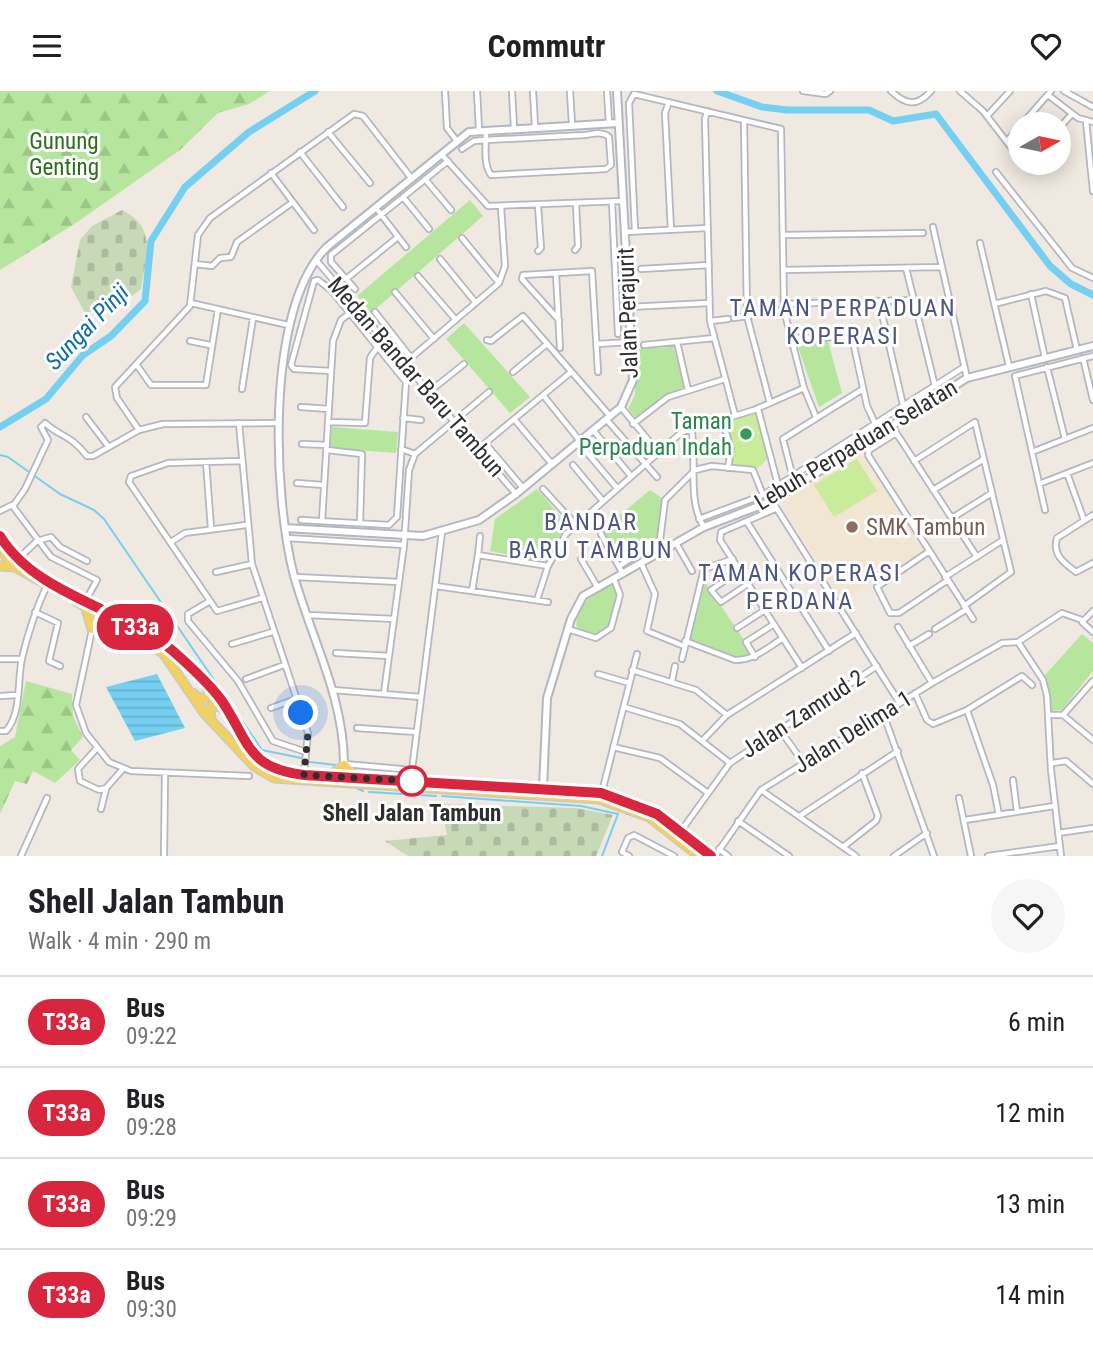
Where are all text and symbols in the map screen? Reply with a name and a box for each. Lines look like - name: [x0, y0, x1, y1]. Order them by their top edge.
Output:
- icon: menu: [28, 27, 66, 65]
- text: Commutr: [488, 27, 605, 65]
- icon: heart: [1027, 27, 1065, 65]
- north arrow: [1008, 112, 1071, 175]
- map controls: [1008, 112, 1071, 175]
- park label: Gunung Genting: [29, 128, 99, 181]
- street label: Jalan Perajurit: [612, 247, 644, 379]
- street label: Medan Bandar Baru Tambun: [322, 272, 510, 482]
- water label: Sungai Pinji: [39, 278, 135, 376]
- district label: TAMAN PERPADUAN KOPERASI: [729, 294, 957, 350]
- street label: Lebuh Perpaduan Selatan: [750, 374, 962, 516]
- place label: Taman Perpaduan Indah: [579, 408, 732, 461]
- marker: Taman Perpaduan Indah: [738, 426, 754, 442]
- district label: BANDAR BARU TAMBUN: [508, 508, 674, 564]
- place label: SMK Tambun: [866, 514, 985, 541]
- marker: SMK Tambun: [844, 519, 860, 535]
- district label: TAMAN KOPERASI PERDANA: [698, 559, 902, 615]
- line badge: T33a: [86, 604, 184, 650]
- text: T33a: [111, 613, 159, 641]
- street label: Jalan Zamrud 2: [736, 664, 870, 764]
- street label: Jalan Delima 1: [789, 685, 917, 779]
- your location: [283, 695, 318, 730]
- marker: Shell Jalan Tambun: [397, 766, 427, 796]
- place label: Shell Jalan Tambun: [323, 800, 501, 827]
- button: heart: [991, 879, 1065, 953]
- text: Shell Jalan Tambun: [28, 882, 285, 921]
- text: Walk · 4 min · 290 m: [28, 928, 211, 955]
- text: Bus: [126, 993, 165, 1023]
- text: 6 min: [1008, 1007, 1065, 1037]
- text: T33a: [42, 1008, 91, 1036]
- text: 09:22: [126, 1023, 177, 1050]
- text: Bus: [126, 1084, 165, 1114]
- text: 12 min: [995, 1098, 1065, 1128]
- text: T33a: [42, 1099, 91, 1127]
- text: 09:28: [126, 1114, 177, 1141]
- text: Bus: [126, 1175, 165, 1205]
- text: 13 min: [995, 1189, 1065, 1219]
- text: T33a: [42, 1190, 91, 1218]
- text: 09:29: [126, 1205, 177, 1232]
- text: Bus: [126, 1266, 165, 1296]
- text: 14 min: [995, 1280, 1065, 1310]
- text: T33a: [42, 1281, 91, 1309]
- text: 09:30: [126, 1296, 177, 1323]

